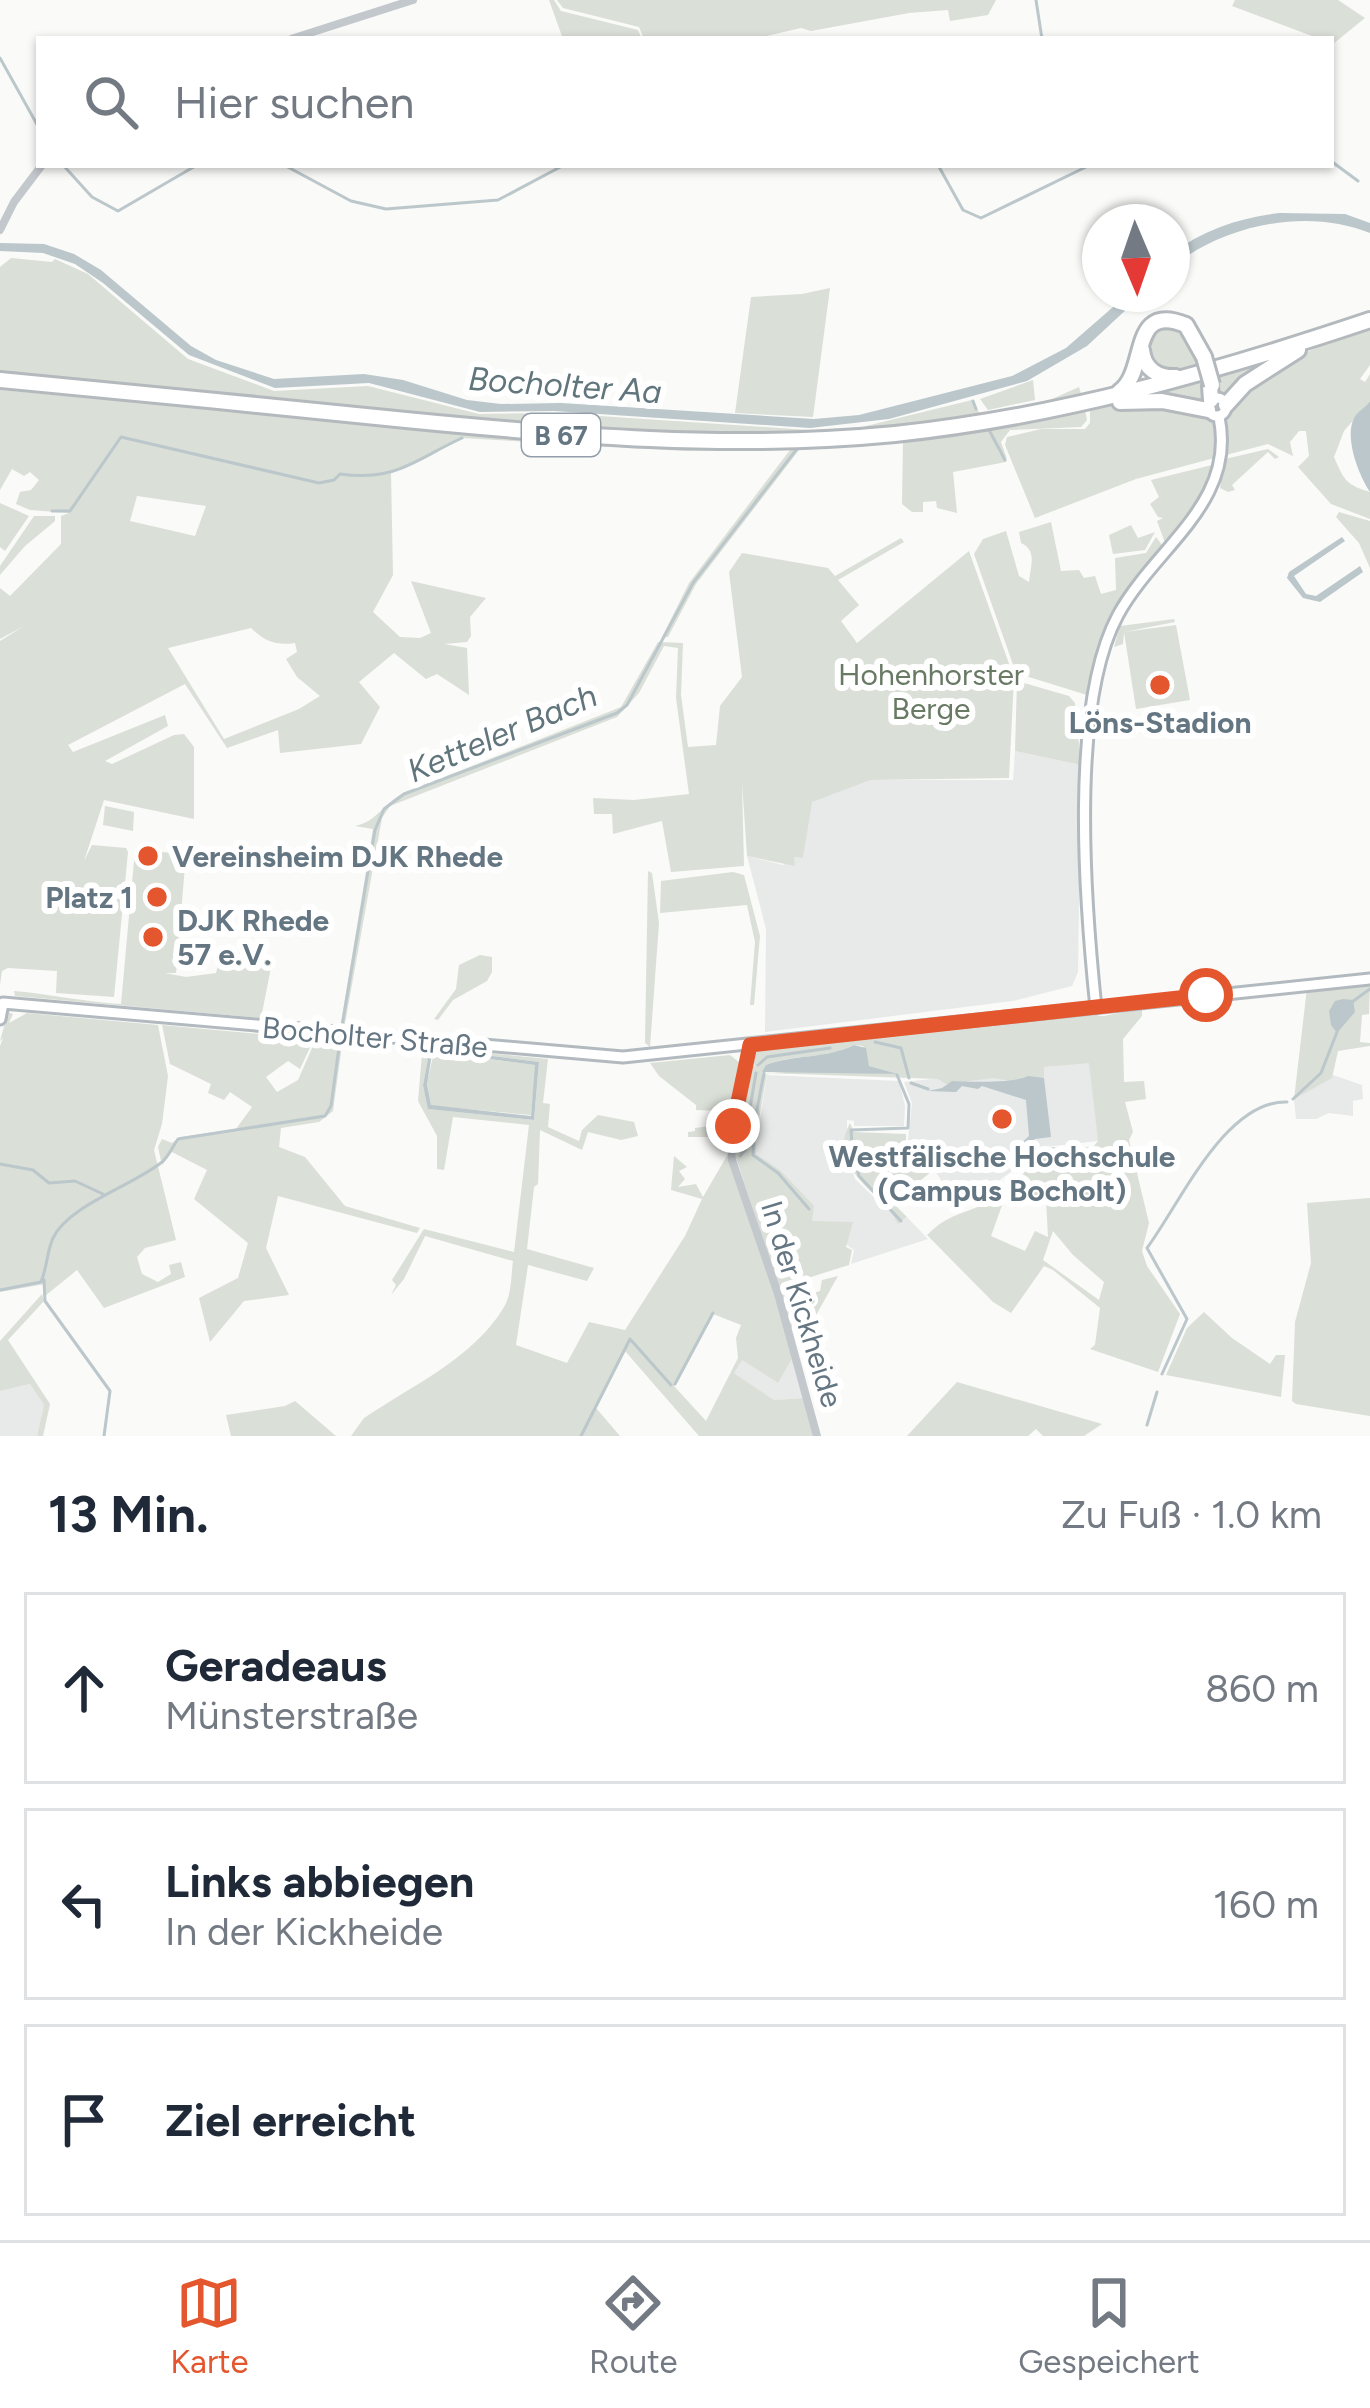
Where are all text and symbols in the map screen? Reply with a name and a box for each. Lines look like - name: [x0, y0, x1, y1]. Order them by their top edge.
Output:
- search box: [36, 36, 1334, 168]
- icon: search: [78, 69, 144, 135]
- text: Hier suchen: [174, 75, 414, 129]
- north arrow: [1082, 204, 1190, 312]
- water label: Bocholter Aa: [467, 359, 663, 411]
- road number: B 67: [522, 414, 600, 456]
- park label: Hohenhorster Berge: [838, 656, 1024, 727]
- marker: Löns-Stadion: [1147, 672, 1173, 698]
- water label: Ketteler Bach: [401, 676, 603, 790]
- place label: Löns-Stadion: [1069, 704, 1251, 741]
- place label: Vereinsheim DJK Rhede: [172, 838, 503, 875]
- marker: Vereinsheim DJK Rhede: [135, 843, 161, 869]
- place label: Platz 1: [45, 879, 133, 916]
- marker: Platz 1: [144, 884, 170, 910]
- place label: DJK Rhede 57 e.V.: [177, 902, 330, 973]
- marker: DJK Rhede 57 e.V.: [140, 924, 166, 950]
- route start: [1179, 968, 1233, 1022]
- street label: Bocholter Straße: [261, 1009, 489, 1065]
- route end: [706, 1099, 760, 1153]
- marker: Westfälische Hochschule (Campus Bocholt): [989, 1106, 1015, 1132]
- place label: Westfälische Hochschule (Campus Bocholt): [829, 1138, 1176, 1209]
- street label: In der Kickheide: [753, 1196, 851, 1412]
- text: 13 Min.: [48, 1484, 209, 1545]
- text: Zu Fuß · 1.0 km: [1061, 1491, 1322, 1538]
- text: Geradeaus: [165, 1638, 387, 1692]
- icon: ahead: [51, 1655, 117, 1721]
- text: 860 m: [1205, 1665, 1319, 1712]
- text: Münsterstraße: [165, 1692, 418, 1739]
- text: Links abbiegen: [165, 1854, 474, 1908]
- icon: left: [51, 1871, 117, 1937]
- text: 160 m: [1213, 1881, 1319, 1928]
- text: In der Kickheide: [165, 1908, 443, 1955]
- icon: arrive: [51, 2087, 117, 2153]
- text: Ziel erreicht: [165, 2093, 416, 2147]
- tab: Karte: [170, 2270, 249, 2381]
- tab: Route: [589, 2270, 678, 2381]
- tab: Gespeichert: [1018, 2270, 1200, 2381]

